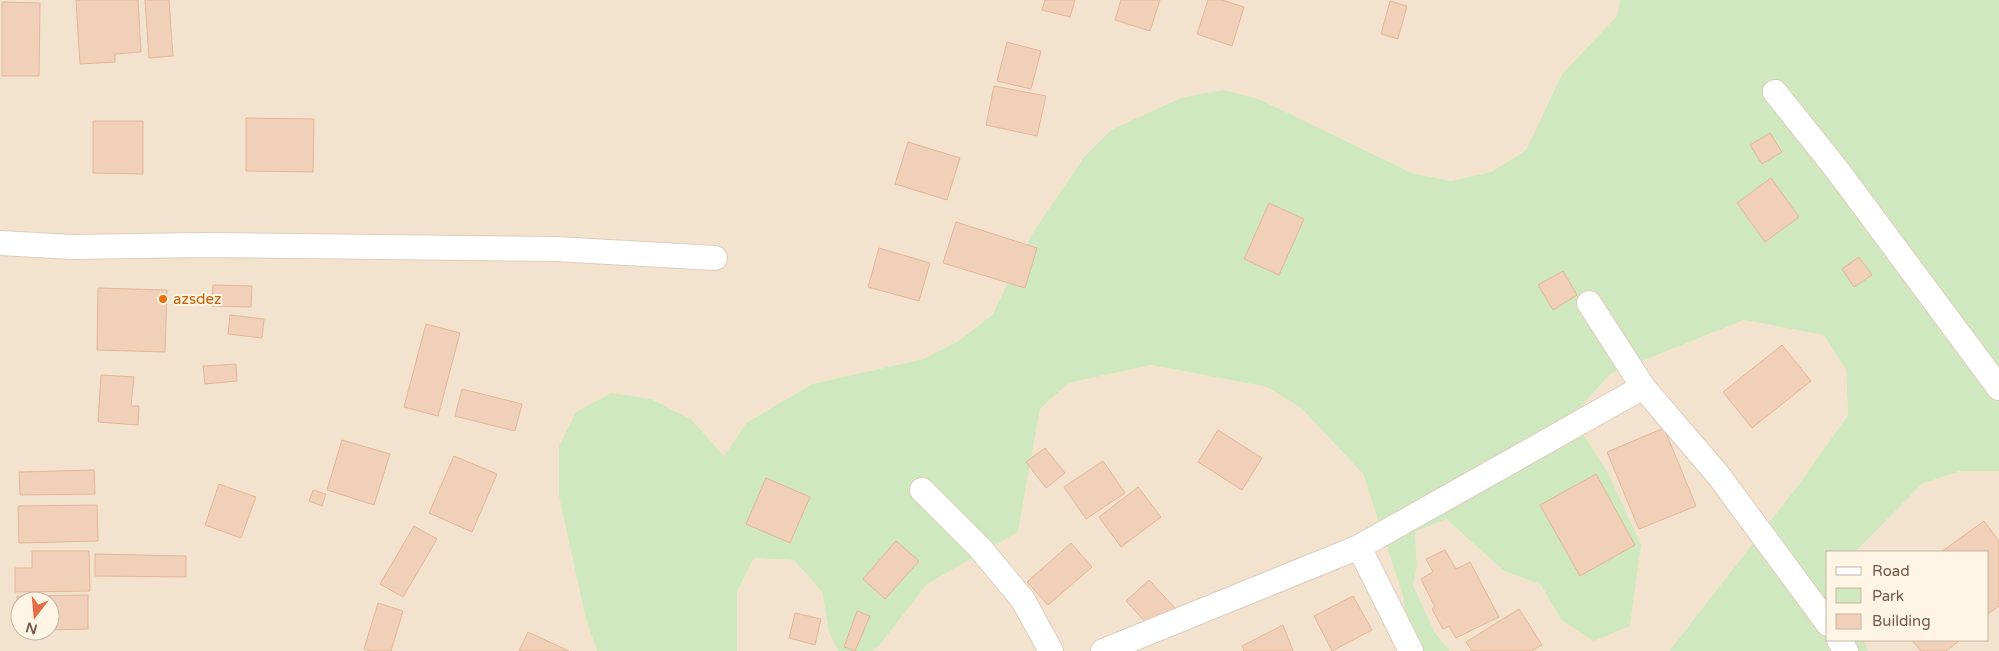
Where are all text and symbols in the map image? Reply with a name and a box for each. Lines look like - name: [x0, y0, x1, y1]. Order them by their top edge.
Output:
- place label: azsdez: [173, 290, 222, 308]
- marker: azsdez: [157, 293, 169, 305]
- legend: [1826, 551, 1989, 641]
- text: Road: [1872, 562, 1910, 580]
- text: Park: [1872, 587, 1904, 605]
- north arrow: [10, 591, 60, 641]
- text: Building: [1872, 612, 1931, 630]
- text: N: [24, 618, 39, 638]

